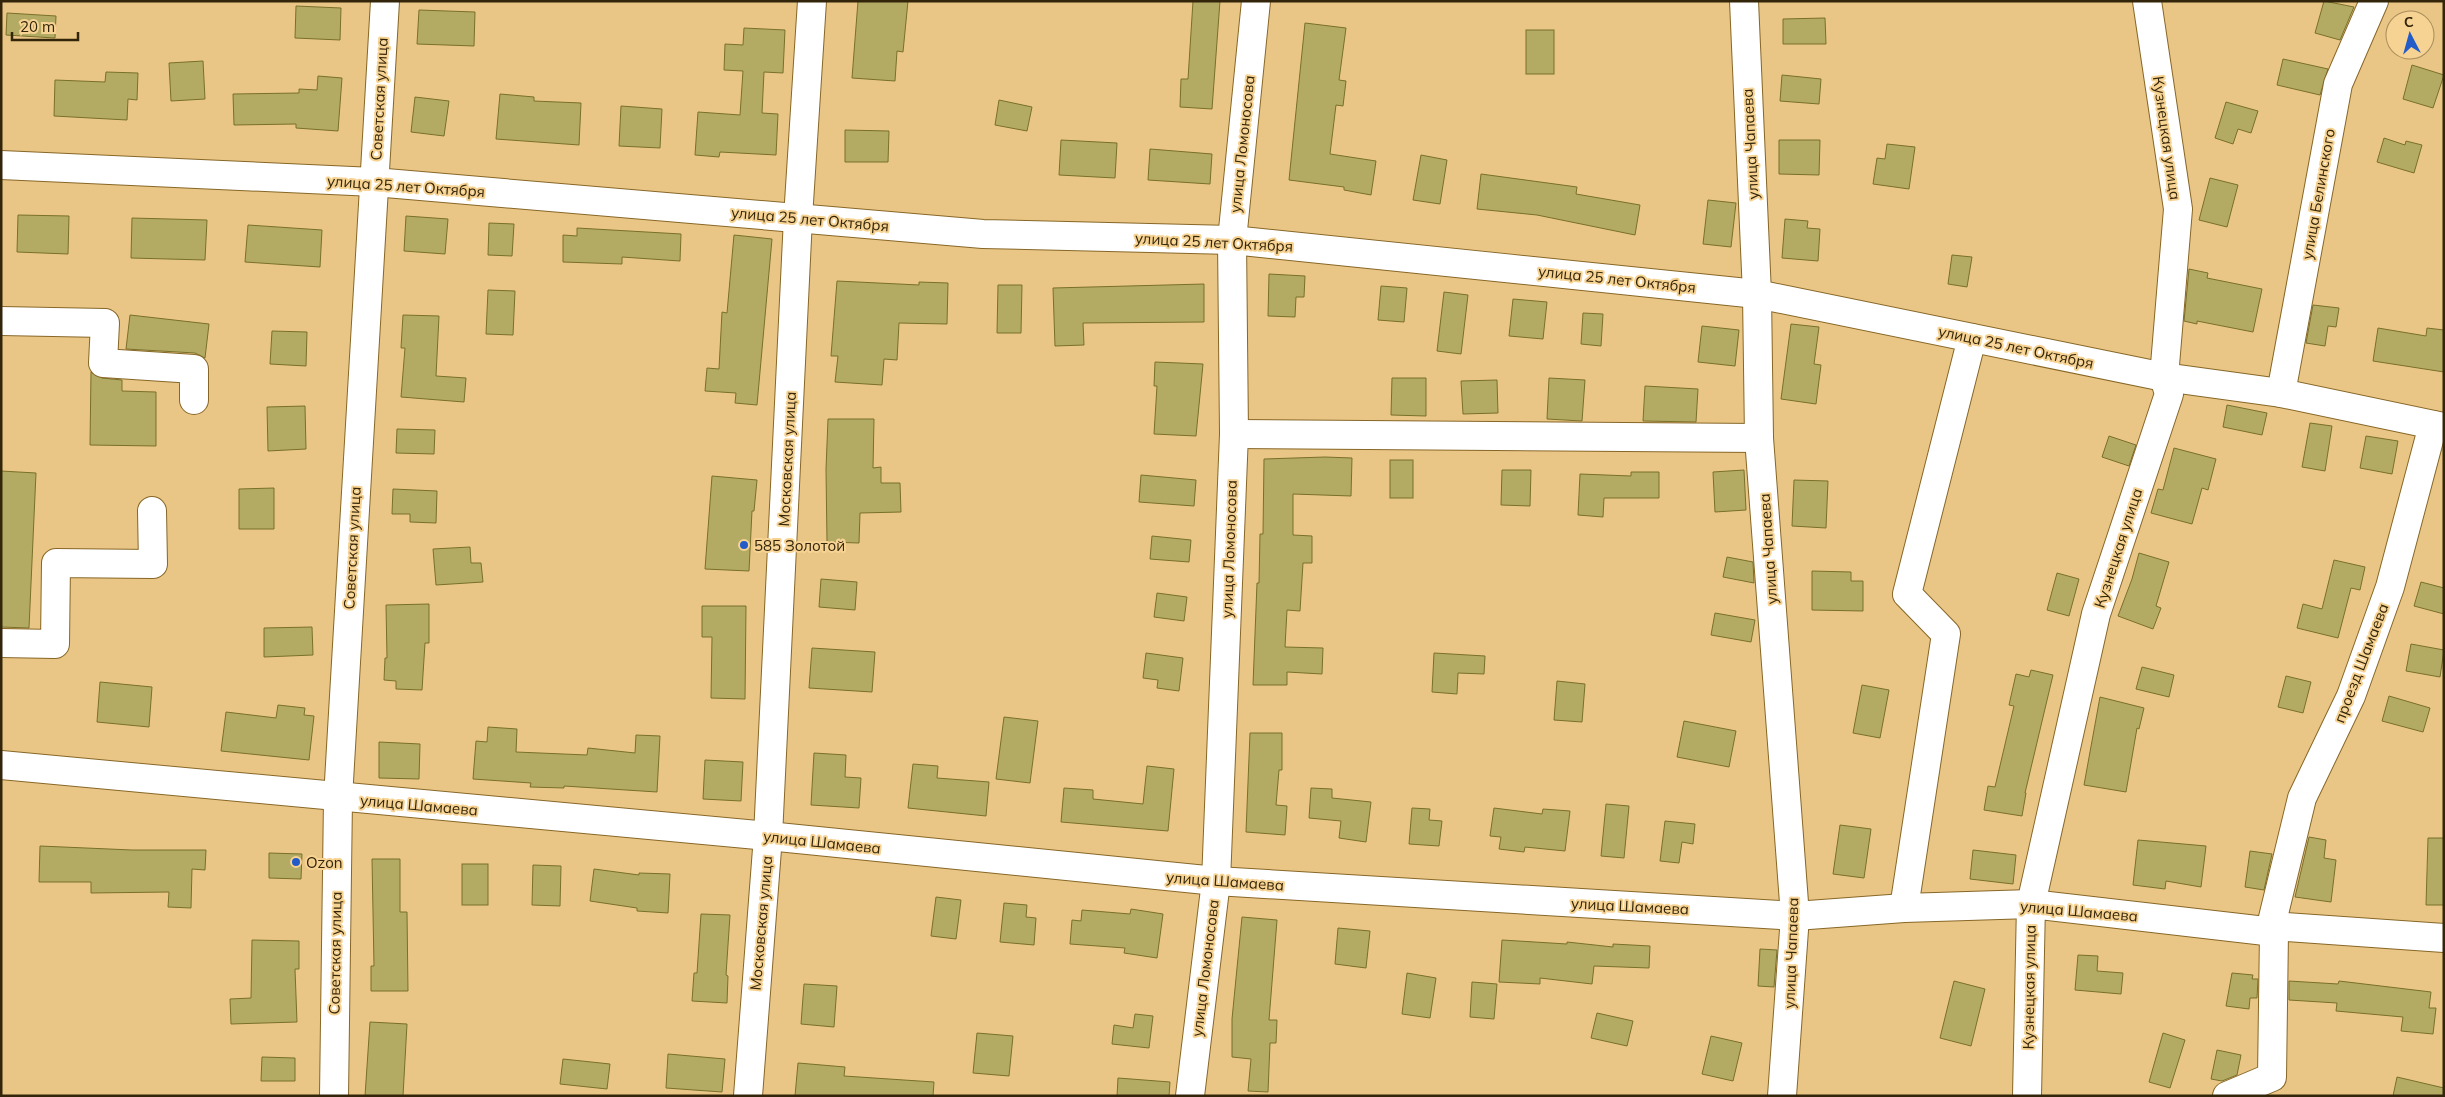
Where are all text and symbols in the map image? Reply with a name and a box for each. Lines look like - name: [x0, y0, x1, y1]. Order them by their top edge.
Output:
- scale bar: [12, 10, 79, 42]
- north arrow: [2385, 10, 2435, 60]
- text: С: [2403, 13, 2414, 32]
- text: 20 m: [20, 17, 55, 36]
- street label: Советская улица: [366, 37, 392, 161]
- street label: улица Ломоносова: [1225, 74, 1259, 214]
- street label: Кузнецкая улица: [2149, 75, 2185, 201]
- street label: улица Чапаева: [1738, 88, 1762, 200]
- street label: улица Белинского: [2297, 127, 2339, 261]
- street label: улица 25 лет Октября: [326, 171, 486, 201]
- street label: улица 25 лет Октября: [730, 203, 890, 235]
- street label: улица 25 лет Октября: [1134, 228, 1294, 256]
- street label: улица 25 лет Октября: [1537, 261, 1697, 297]
- street label: улица 25 лет Октября: [1937, 321, 2095, 373]
- street label: Московская улица: [774, 391, 800, 527]
- street label: улица Ломоносова: [1217, 480, 1241, 618]
- street label: Советская улица: [339, 486, 365, 610]
- street label: Кузнецкая улица: [2090, 486, 2146, 610]
- street label: улица Чапаева: [1755, 493, 1781, 605]
- place label: 585 Золотой: [754, 536, 845, 555]
- marker: 585 Золотой: [738, 539, 750, 551]
- street label: проезд Шамаева: [2329, 601, 2393, 725]
- street label: улица Шамаева: [359, 790, 479, 820]
- street label: улица Шамаева: [762, 826, 882, 858]
- place label: Ozon: [306, 853, 343, 872]
- street label: Московская улица: [746, 855, 776, 991]
- marker: Ozon: [290, 856, 302, 868]
- street label: улица Шамаева: [1165, 867, 1285, 895]
- street label: Советская улица: [324, 891, 346, 1015]
- street label: улица Шамаева: [1571, 893, 1689, 919]
- street label: улица Шамаева: [2019, 896, 2139, 926]
- street label: улица Чапаева: [1780, 897, 1802, 1009]
- street label: улица Ломоносова: [1187, 898, 1223, 1038]
- street label: Кузнецкая улица: [2018, 924, 2040, 1050]

